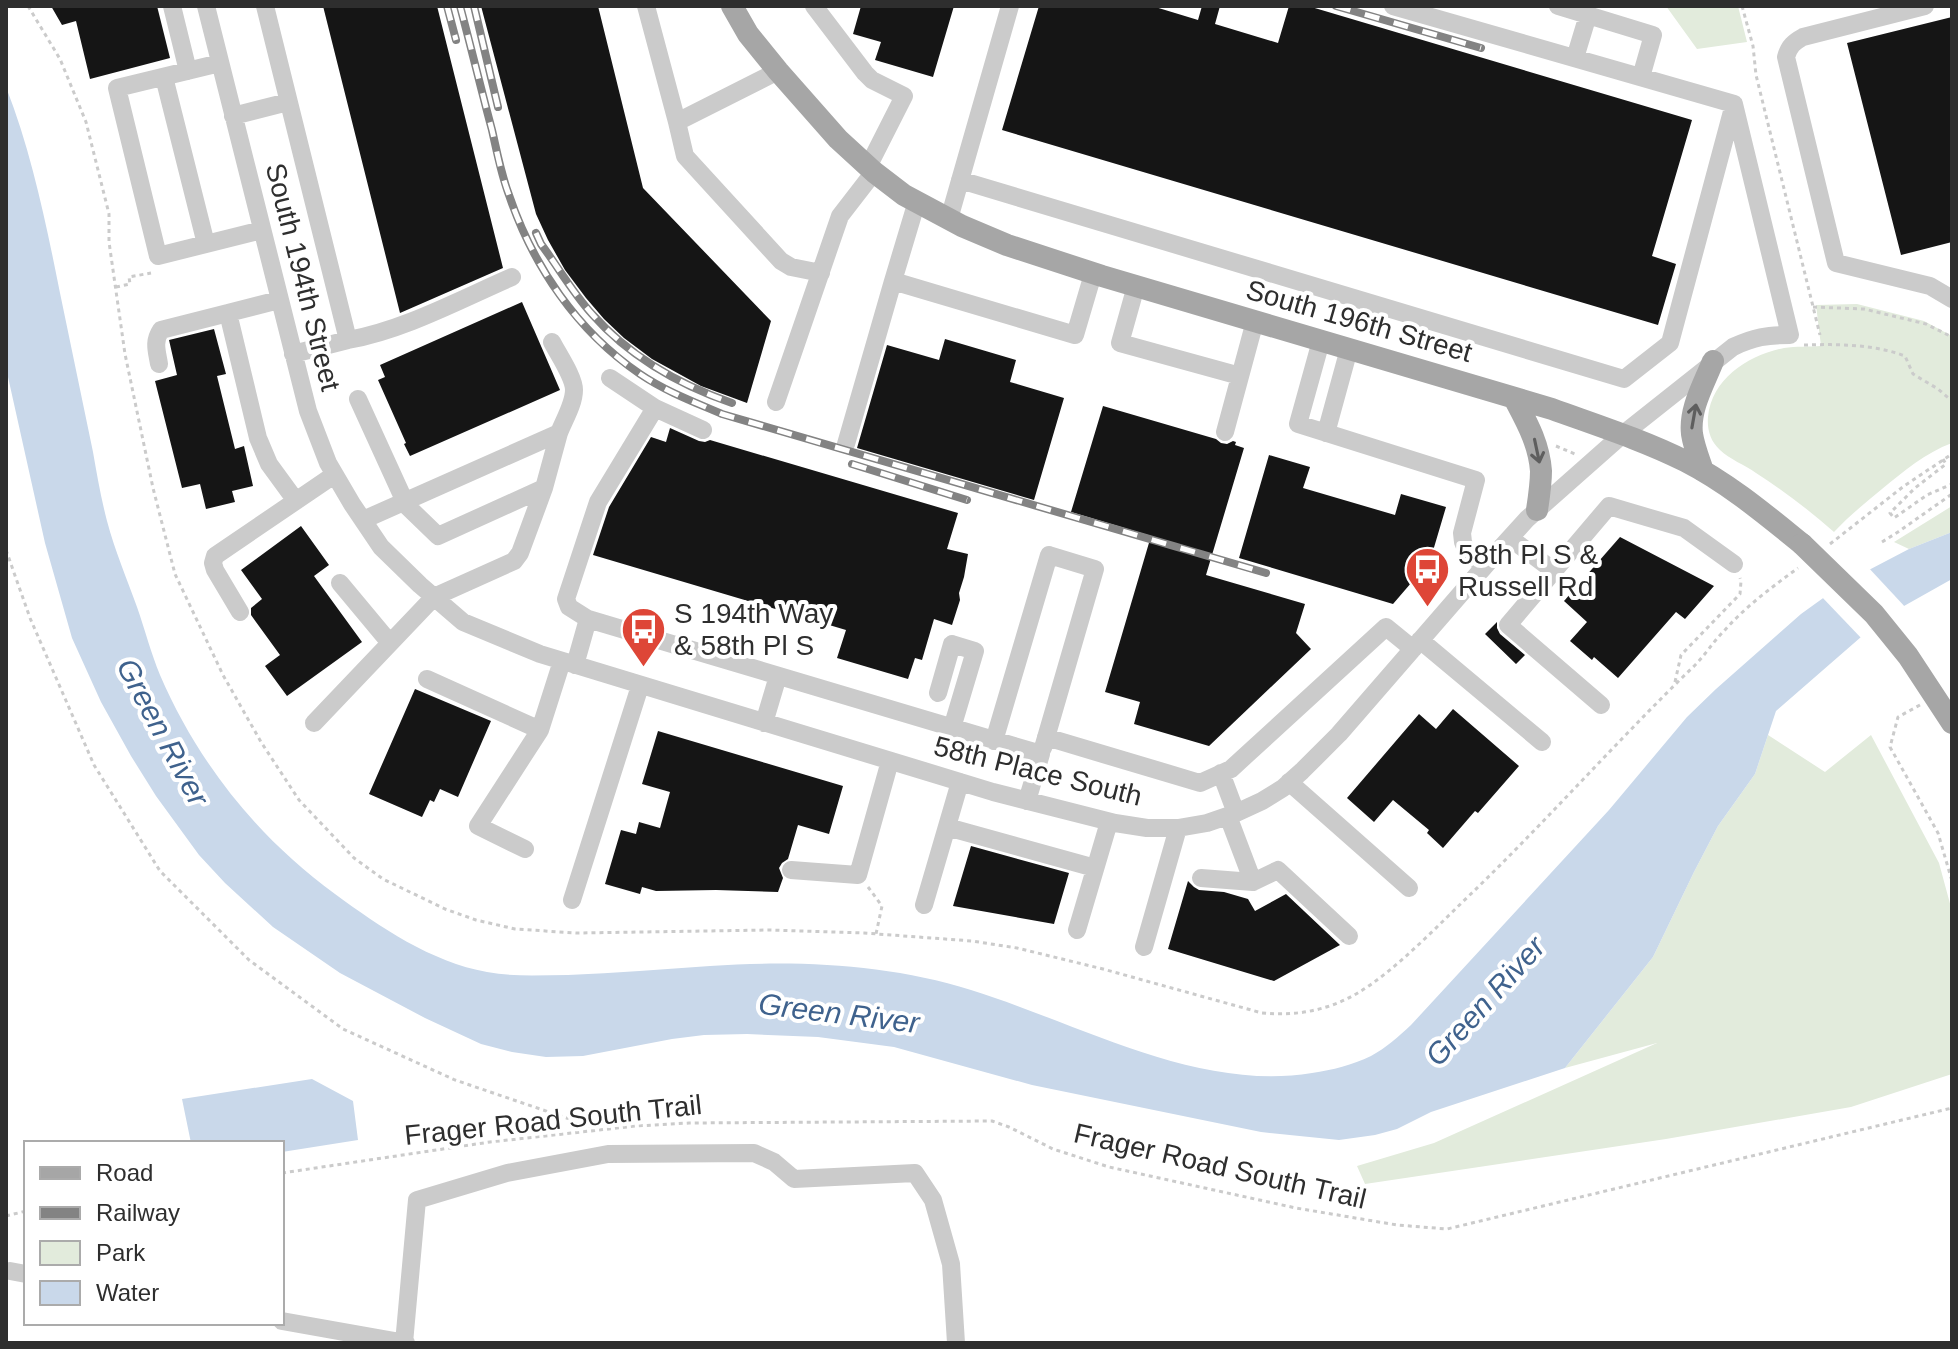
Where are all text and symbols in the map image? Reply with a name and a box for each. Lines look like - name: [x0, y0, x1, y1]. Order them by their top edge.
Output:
- street label: South 194th Street: [260, 160, 346, 394]
- street label: South 196th Street: [1242, 274, 1476, 368]
- one-way arrow: [1688, 403, 1703, 429]
- one-way arrow: [1530, 438, 1545, 464]
- place label: 58th Pl S & Russell Rd: [1458, 539, 1598, 602]
- bus stop icon: 58th Pl S & Russell Rd: [1403, 546, 1451, 609]
- place label: S 194th Way & 58th Pl S: [674, 598, 833, 661]
- bus stop icon: S 194th Way & 58th Pl S: [619, 605, 667, 668]
- water label: Green River: [110, 653, 216, 812]
- street label: 58th Place South: [931, 730, 1145, 812]
- water label: Green River: [1419, 929, 1552, 1072]
- water label: Green River: [757, 987, 922, 1039]
- street label: Frager Road South Trail: [403, 1089, 703, 1151]
- street label: Frager Road South Trail: [1071, 1117, 1369, 1215]
- legend: [24, 1141, 284, 1325]
- text: Road: [96, 1159, 153, 1186]
- text: Railway: [96, 1199, 180, 1226]
- text: Park: [96, 1239, 146, 1266]
- text: Water: [96, 1279, 159, 1306]

